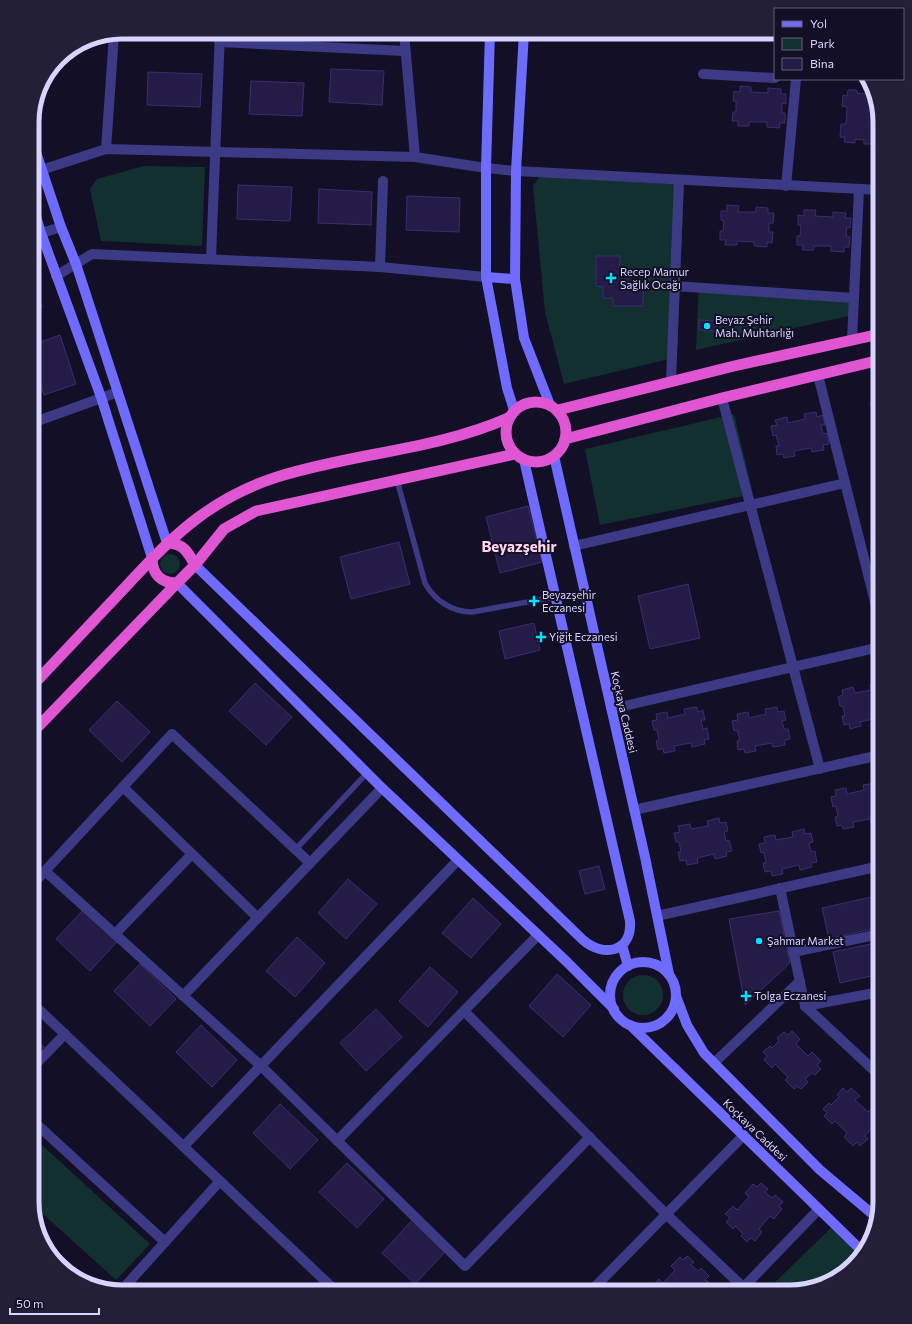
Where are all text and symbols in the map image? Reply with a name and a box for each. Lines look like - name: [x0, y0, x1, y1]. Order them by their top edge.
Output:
- legend: [774, 8, 904, 80]
- text: Yol: [810, 16, 827, 30]
- text: Park: [810, 36, 836, 50]
- text: Bina: [810, 56, 834, 70]
- place label: Recep Mamur Sağlık Ocağı: [620, 265, 690, 291]
- marker: Recep Mamur Sağlık Ocağı: [605, 272, 617, 284]
- place label: Beyaz Şehir Mah. Muhtarlığı: [715, 313, 794, 339]
- marker: Beyaz Şehir Mah. Muhtarlığı: [702, 321, 712, 331]
- district label: Beyazşehir: [481, 537, 557, 555]
- place label: Beyazşehir Eczanesi: [542, 588, 597, 614]
- marker: Beyazşehir Eczanesi: [529, 596, 539, 606]
- place label: Yiğit Eczanesi: [549, 630, 618, 643]
- marker: Yiğit Eczanesi: [536, 632, 546, 642]
- street label: Koçkaya Caddesi: [609, 670, 640, 754]
- place label: Şahmar Market: [767, 934, 844, 947]
- marker: Şahmar Market: [754, 936, 764, 946]
- place label: Tolga Eczanesi: [754, 989, 827, 1002]
- marker: Tolga Eczanesi: [741, 991, 751, 1001]
- street label: Koçkaya Caddesi: [721, 1096, 790, 1163]
- scale bar: [10, 1290, 99, 1316]
- text: 50 m: [16, 1296, 44, 1310]

